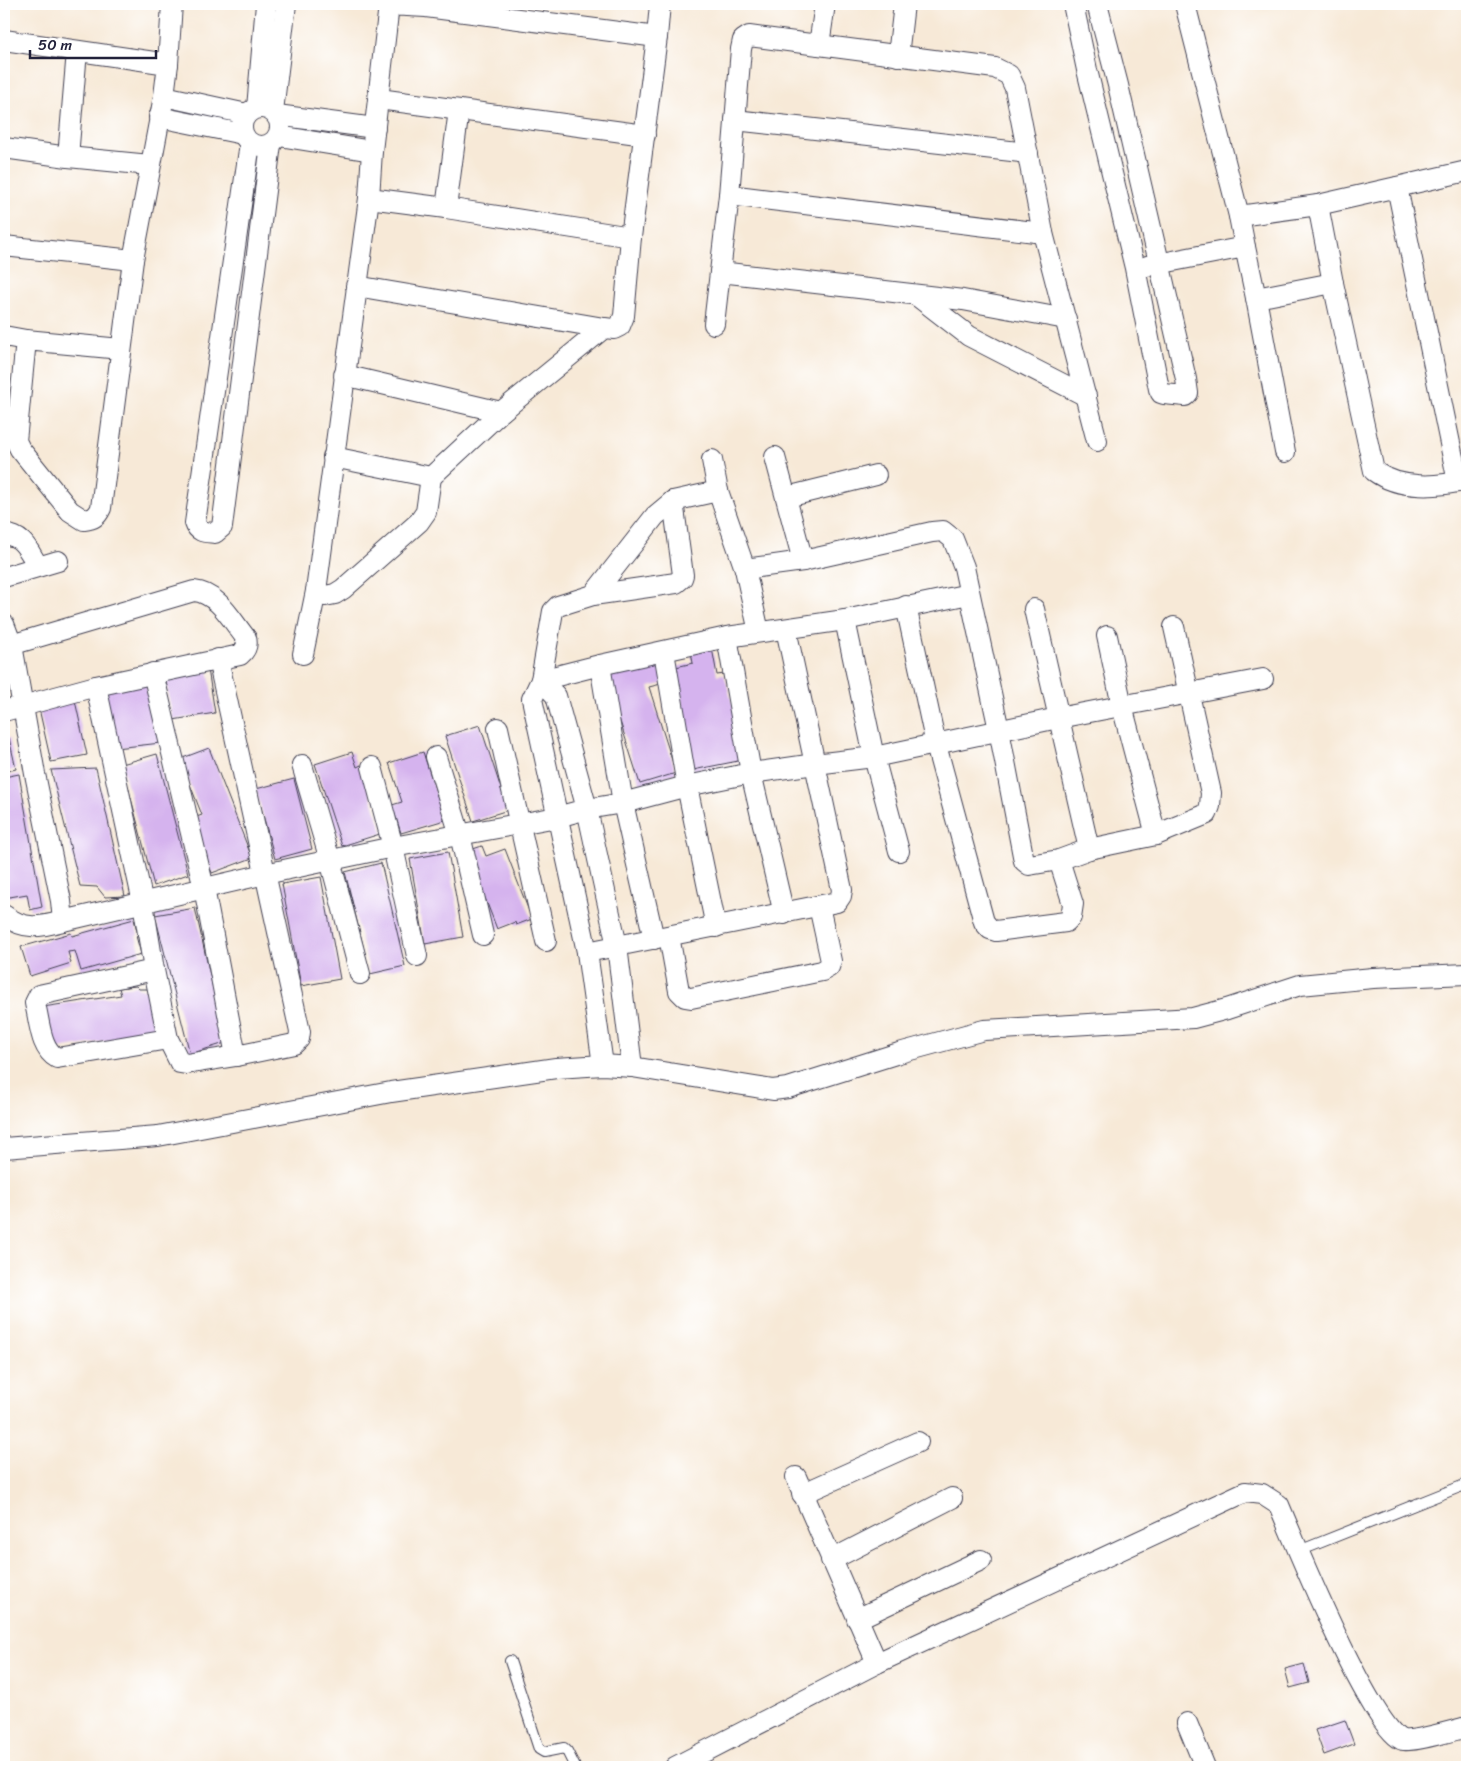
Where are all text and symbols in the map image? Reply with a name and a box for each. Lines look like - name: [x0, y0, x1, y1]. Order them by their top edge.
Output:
- scale bar: [30, 28, 156, 60]
- text: 50 m: [38, 32, 73, 58]

